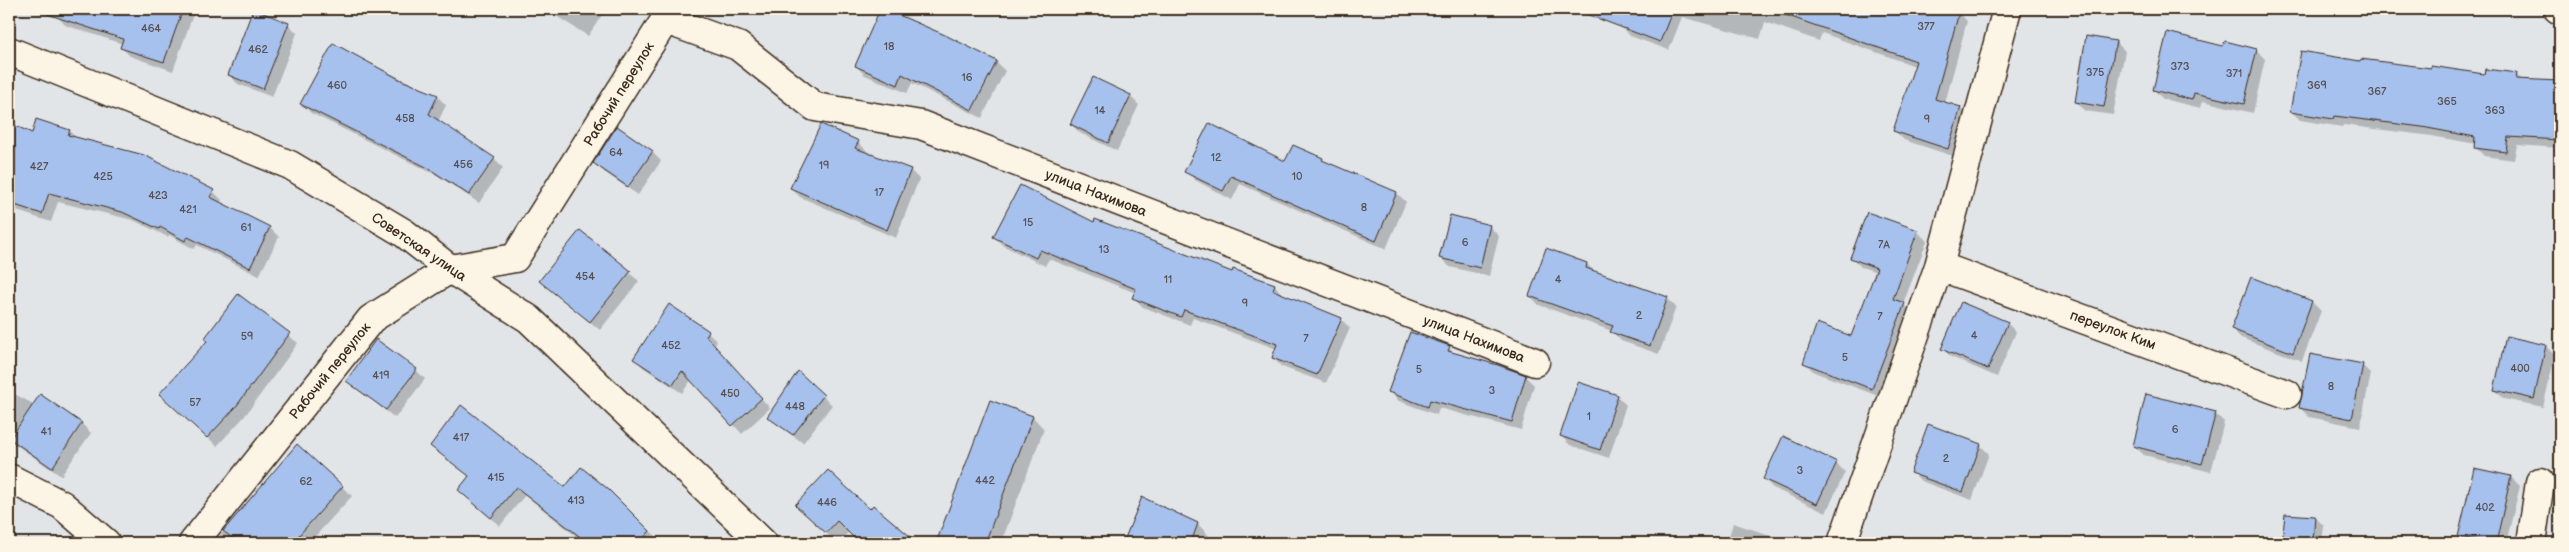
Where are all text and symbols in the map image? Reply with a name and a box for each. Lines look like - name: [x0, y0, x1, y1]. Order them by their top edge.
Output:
- house number: 377: [1917, 20, 1935, 33]
- house number: 464: [141, 22, 161, 35]
- street label: Рабочий переулок: [580, 38, 658, 149]
- house number: 18: [884, 40, 894, 53]
- house number: 462: [248, 43, 268, 56]
- house number: 373: [2171, 60, 2190, 73]
- house number: 375: [2086, 66, 2104, 79]
- house number: 371: [2226, 67, 2242, 80]
- house number: 16: [962, 71, 973, 84]
- house number: 460: [327, 79, 347, 92]
- house number: 369: [2307, 79, 2327, 92]
- house number: 367: [2368, 85, 2387, 98]
- house number: 365: [2437, 95, 2457, 108]
- house number: 14: [1095, 104, 1106, 117]
- house number: 363: [2485, 104, 2505, 117]
- house number: 458: [395, 112, 415, 125]
- house number: 9: [1924, 113, 1930, 126]
- house number: 64: [609, 146, 623, 159]
- house number: 12: [1211, 151, 1222, 164]
- house number: 456: [453, 158, 473, 171]
- house number: 19: [819, 159, 829, 172]
- house number: 427: [30, 160, 49, 173]
- street label: улица Нахимова: [1043, 166, 1150, 220]
- house number: 425: [93, 170, 113, 183]
- house number: 10: [1292, 170, 1303, 183]
- house number: 17: [874, 186, 884, 199]
- house number: 423: [148, 189, 168, 202]
- house number: 8: [1361, 201, 1367, 214]
- house number: 421: [179, 203, 197, 216]
- street label: Советская улица: [368, 209, 470, 285]
- house number: 15: [1023, 216, 1033, 229]
- house number: 61: [241, 221, 251, 234]
- house number: 6: [1462, 236, 1469, 249]
- house number: 7А: [1878, 238, 1890, 251]
- house number: 13: [1098, 243, 1110, 256]
- house number: 454: [575, 270, 595, 283]
- house number: 11: [1164, 273, 1172, 286]
- house number: 4: [1555, 273, 1562, 286]
- house number: 9: [1242, 297, 1248, 310]
- street label: переулок Ким: [2068, 307, 2158, 353]
- house number: 2: [1636, 309, 1643, 322]
- house number: 7: [1877, 310, 1883, 323]
- street label: улица Нахимова: [1421, 312, 1528, 366]
- street label: Рабочий переулок: [286, 319, 375, 423]
- house number: 4: [1971, 329, 1978, 342]
- house number: 59: [241, 330, 253, 343]
- house number: 7: [1303, 332, 1309, 345]
- house number: 452: [661, 339, 681, 352]
- house number: 5: [1842, 351, 1848, 364]
- house number: 400: [2510, 362, 2530, 375]
- house number: 5: [1416, 363, 1422, 376]
- house number: 419: [372, 369, 390, 382]
- house number: 8: [2328, 380, 2334, 393]
- house number: 3: [1489, 384, 1496, 397]
- house number: 450: [720, 387, 740, 400]
- house number: 57: [189, 396, 201, 409]
- house number: 448: [785, 400, 805, 413]
- house number: 1: [1587, 410, 1591, 423]
- house number: 6: [2172, 423, 2179, 436]
- house number: 41: [41, 425, 51, 438]
- house number: 417: [453, 431, 470, 444]
- house number: 2: [1943, 452, 1950, 465]
- house number: 3: [1797, 464, 1804, 477]
- house number: 415: [487, 471, 505, 484]
- house number: 442: [975, 474, 995, 487]
- house number: 62: [299, 475, 313, 488]
- house number: 413: [567, 494, 585, 507]
- house number: 446: [817, 496, 837, 509]
- house number: 402: [2475, 501, 2495, 514]

